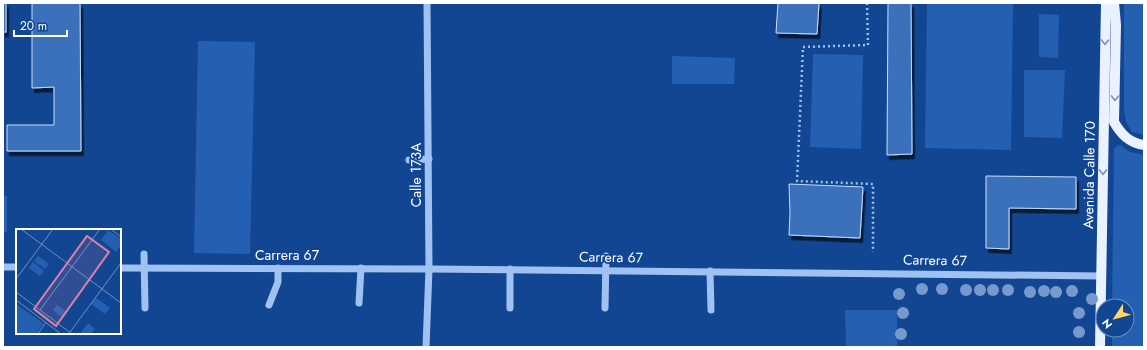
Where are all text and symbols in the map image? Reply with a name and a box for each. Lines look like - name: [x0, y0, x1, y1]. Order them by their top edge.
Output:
- scale bar: [14, 12, 67, 38]
- text: 20 m: [20, 17, 47, 35]
- one-way arrow: [1101, 39, 1109, 45]
- one-way arrow: [1111, 95, 1119, 101]
- street label: Avenida Calle 170: [1078, 121, 1100, 229]
- street label: Calle 173A: [406, 142, 426, 207]
- one-way arrow: [1099, 169, 1107, 175]
- inset map: [16, 229, 121, 334]
- street label: Carrera 67: [255, 245, 320, 265]
- street label: Carrera 67: [579, 246, 644, 268]
- street label: Carrera 67: [903, 249, 968, 271]
- north arrow: [1095, 298, 1135, 338]
- text: N: [1098, 316, 1116, 332]

